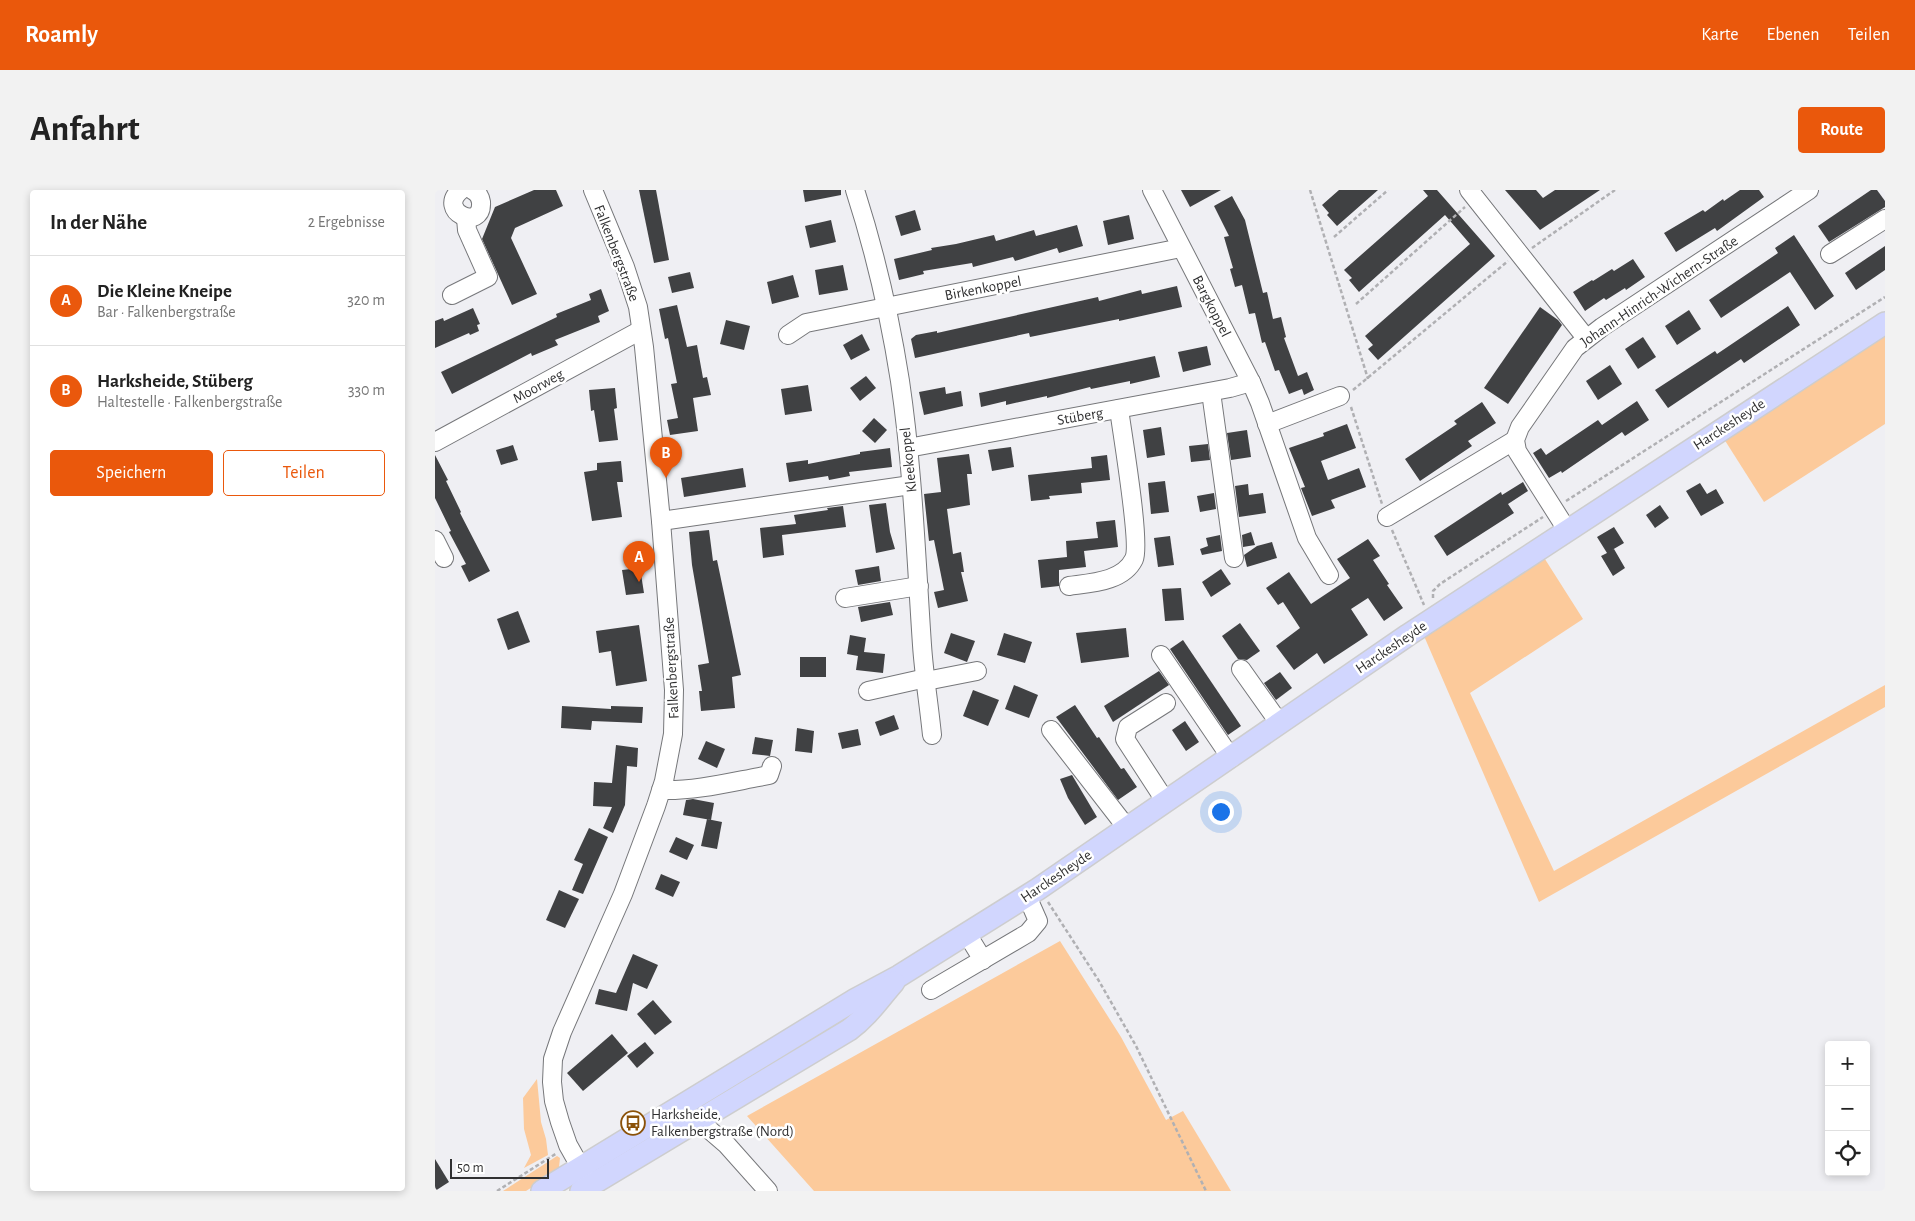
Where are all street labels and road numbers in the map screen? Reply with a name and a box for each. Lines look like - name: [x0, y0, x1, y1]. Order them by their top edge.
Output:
- street label: Falkenbergstraße: [591, 203, 642, 304]
- street label: Johann-Hinrich-Wichern-Straße: [1578, 233, 1741, 350]
- street label: Bargkoppel: [1190, 273, 1233, 339]
- street label: Birkenkoppel: [944, 274, 1023, 303]
- street label: Moorweg: [510, 366, 567, 406]
- street label: Harckesheyde: [1691, 396, 1768, 453]
- street label: Stüberg: [1056, 405, 1105, 428]
- street label: Kleekoppel: [898, 427, 919, 493]
- street label: Falkenbergstraße: [661, 617, 682, 719]
- street label: Harckesheyde: [1353, 618, 1430, 677]
- street label: Harckesheyde: [1018, 847, 1095, 906]

